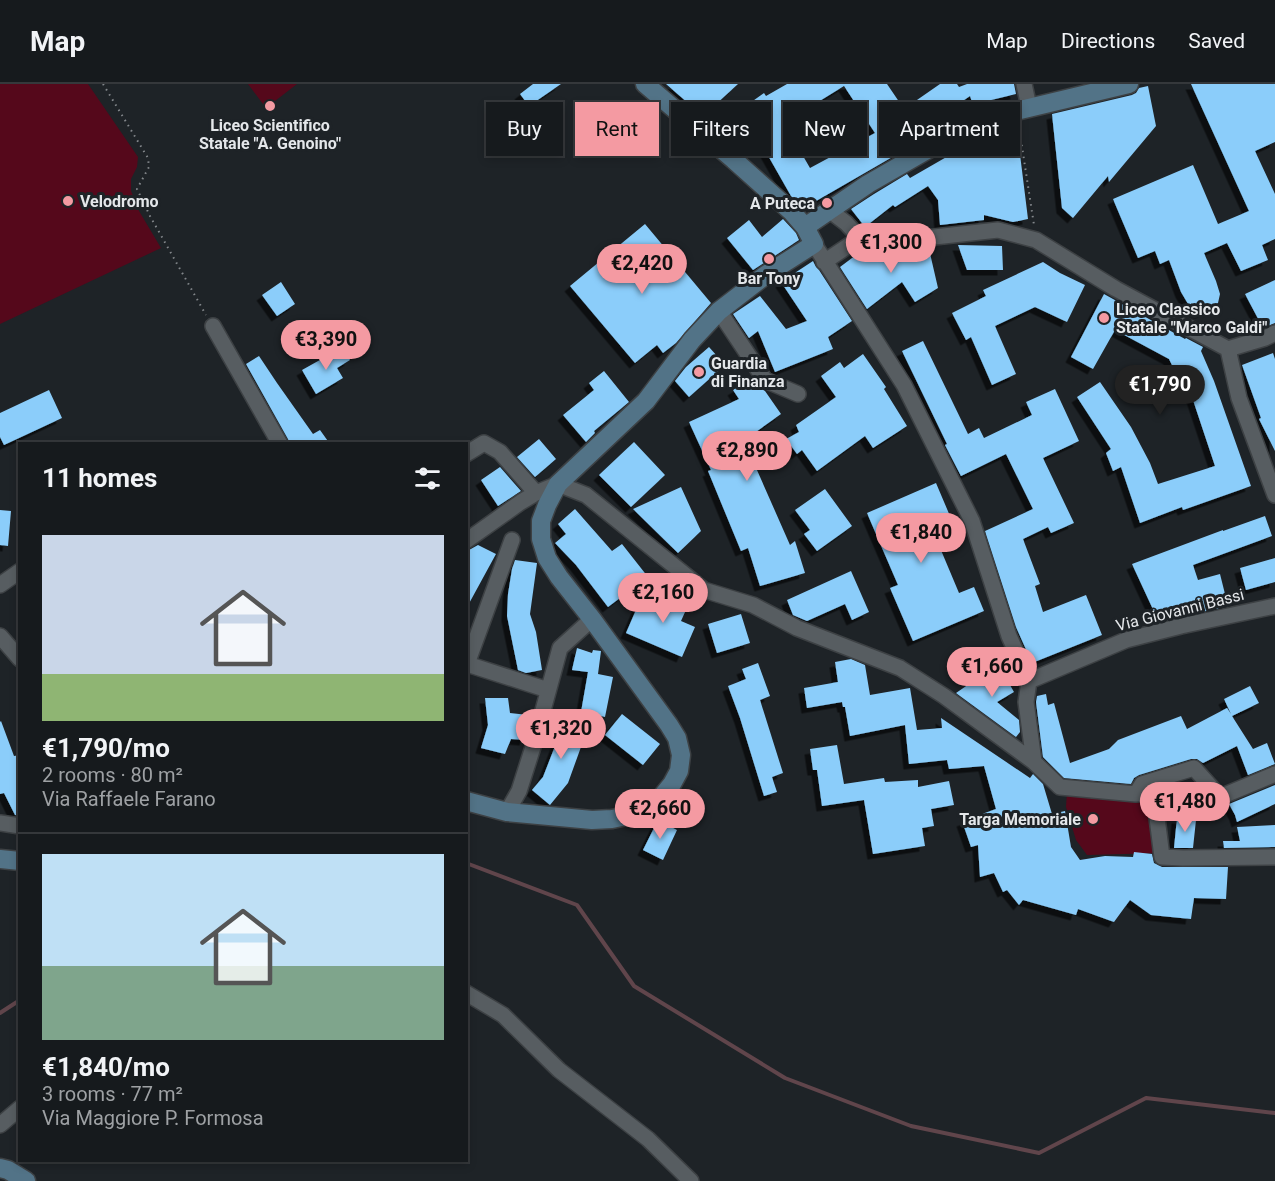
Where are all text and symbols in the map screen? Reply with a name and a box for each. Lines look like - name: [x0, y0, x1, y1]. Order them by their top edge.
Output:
- text: Map: [30, 25, 85, 58]
- text: Map: [986, 29, 1028, 53]
- text: Directions: [1061, 29, 1155, 53]
- text: Saved: [1188, 29, 1245, 53]
- marker: Liceo Scientifico Statale "A. Genoino": [263, 99, 277, 113]
- chip: Buy: [486, 102, 563, 156]
- chip: Rent: [575, 102, 659, 156]
- chip: Filters: [671, 102, 771, 156]
- chip: New: [783, 102, 867, 156]
- chip: Apartment: [879, 102, 1020, 156]
- place label: Liceo Scientifico Statale "A. Genoino": [199, 116, 341, 153]
- place label: Velodromo: [80, 192, 159, 211]
- marker: Velodromo: [61, 194, 75, 208]
- place label: A Puteca: [750, 194, 815, 213]
- marker: A Puteca: [820, 196, 834, 210]
- pin: €1,300: [842, 223, 940, 274]
- text: €1,300: [860, 230, 922, 254]
- pin: €2,420: [593, 244, 691, 295]
- text: €2,420: [611, 251, 673, 275]
- marker: Bar Tony: [762, 252, 776, 266]
- place label: Bar Tony: [738, 269, 801, 288]
- place label: Liceo Classico Statale "Marco Galdi": [1116, 300, 1267, 337]
- marker: Liceo Classico Statale "Marco Galdi": [1097, 311, 1111, 325]
- pin: €3,390: [277, 320, 375, 371]
- text: €3,390: [295, 327, 357, 351]
- place label: Guardia di Finanza: [711, 354, 785, 391]
- marker: Guardia di Finanza: [692, 365, 706, 379]
- pin: €1,790: [1111, 365, 1209, 416]
- text: €1,790: [1129, 372, 1191, 396]
- pin: €2,890: [698, 431, 796, 482]
- text: €2,890: [716, 438, 778, 462]
- icon: filters: [411, 462, 444, 495]
- text: 11 homes: [42, 463, 157, 493]
- pin: €1,840: [872, 513, 970, 564]
- text: €1,840: [890, 520, 952, 544]
- pin: €2,160: [614, 573, 712, 624]
- icon: home: [189, 574, 297, 682]
- text: €2,160: [632, 580, 694, 604]
- street label: Via Giovanni Bassi: [1114, 585, 1246, 635]
- pin: €1,660: [943, 647, 1041, 698]
- text: €1,660: [961, 654, 1023, 678]
- pin: €1,320: [512, 709, 610, 760]
- text: €1,320: [530, 716, 592, 740]
- text: €1,790/mo: [42, 733, 170, 763]
- text: 2 rooms · 80 m²: [42, 763, 183, 787]
- pin: €1,480: [1136, 782, 1234, 833]
- text: Via Raffaele Farano: [42, 787, 216, 811]
- pin: €2,660: [611, 789, 709, 840]
- text: €1,480: [1154, 789, 1216, 813]
- text: €2,660: [629, 796, 691, 820]
- place label: Targa Memoriale: [959, 810, 1081, 829]
- marker: Targa Memoriale: [1086, 812, 1100, 826]
- icon: home: [189, 893, 297, 1001]
- text: €1,840/mo: [42, 1052, 170, 1082]
- text: 3 rooms · 77 m²: [42, 1082, 183, 1106]
- text: Via Maggiore P. Formosa: [42, 1106, 264, 1130]

